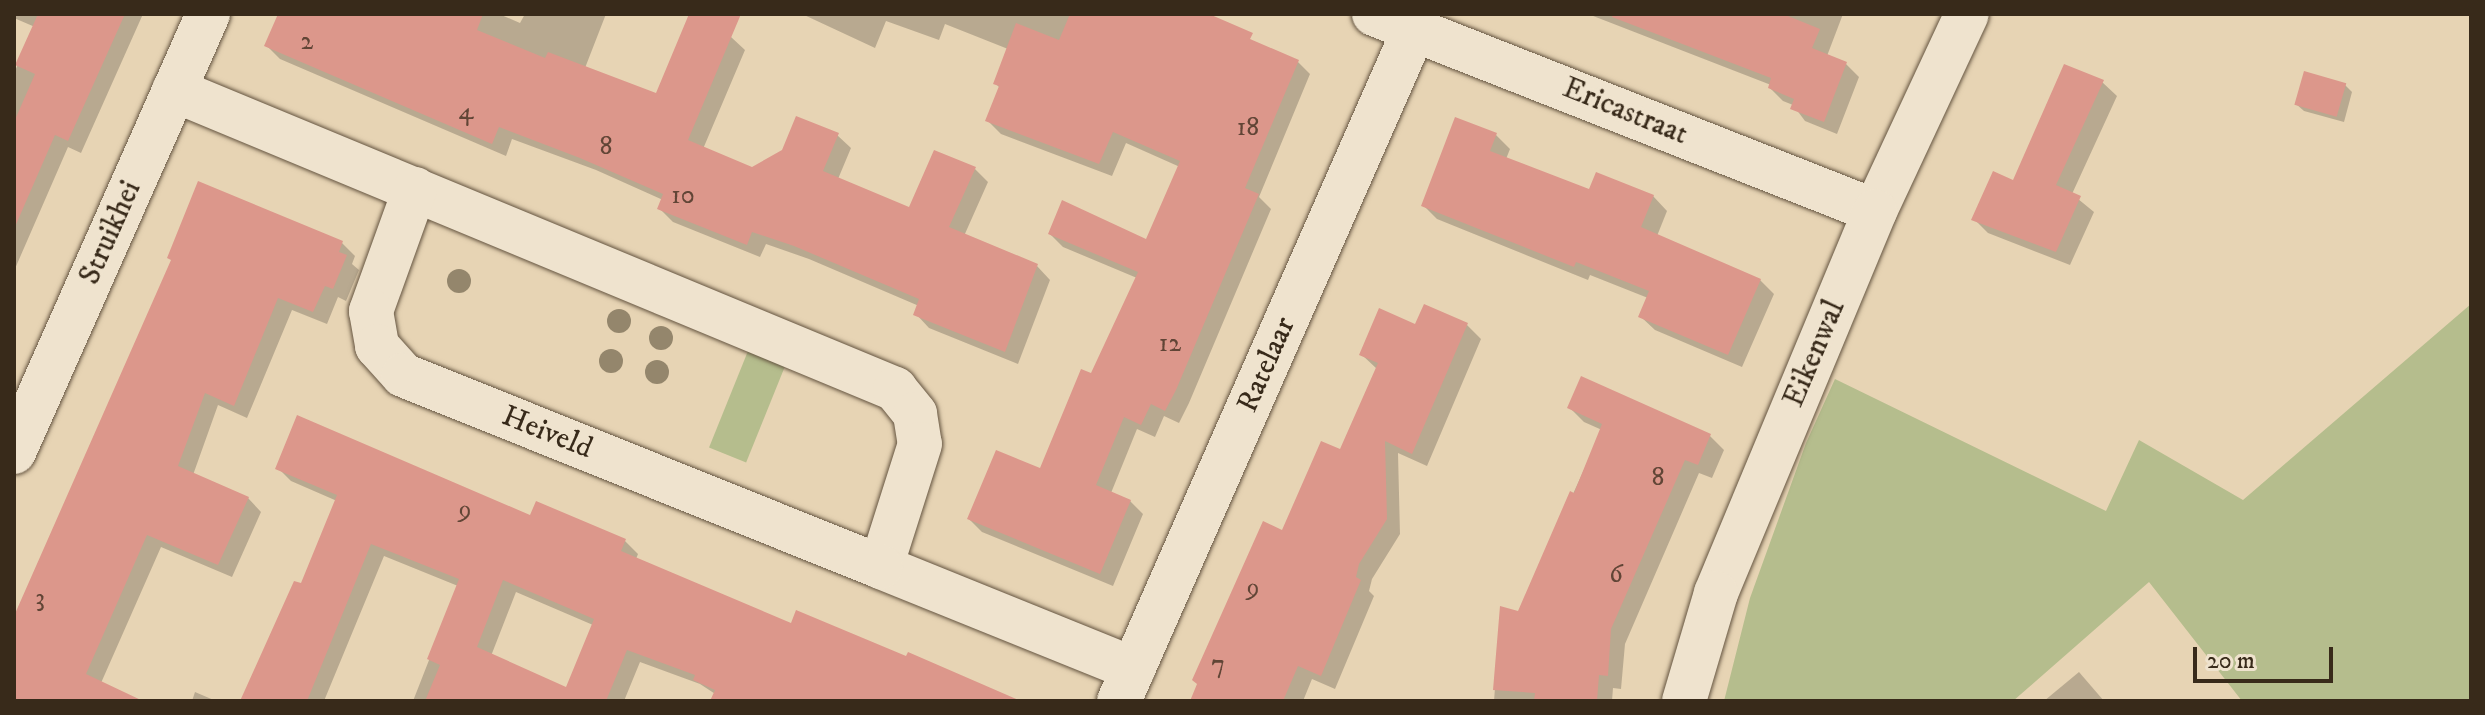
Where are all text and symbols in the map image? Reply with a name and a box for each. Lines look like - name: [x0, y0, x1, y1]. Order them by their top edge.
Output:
- house number: 2: [301, 26, 313, 58]
- street label: Ericastraat: [1557, 71, 1693, 153]
- house number: 4: [459, 96, 473, 128]
- house number: 18: [1237, 112, 1259, 144]
- house number: 8: [599, 131, 613, 163]
- street label: Struikhei: [72, 176, 150, 290]
- house number: 10: [671, 180, 695, 212]
- street label: Eikenwal: [1776, 295, 1854, 413]
- street label: Ratelaar: [1230, 312, 1304, 418]
- house number: 12: [1159, 328, 1181, 360]
- street label: Heiveld: [496, 399, 598, 467]
- house number: 8: [1651, 462, 1665, 494]
- house number: 9: [459, 494, 471, 526]
- house number: 6: [1609, 559, 1623, 591]
- house number: 9: [1247, 572, 1259, 604]
- house number: 3: [35, 583, 45, 615]
- scale bar: [2197, 631, 2337, 681]
- text: 20 m: [2207, 646, 2255, 676]
- house number: 7: [1211, 649, 1225, 681]

